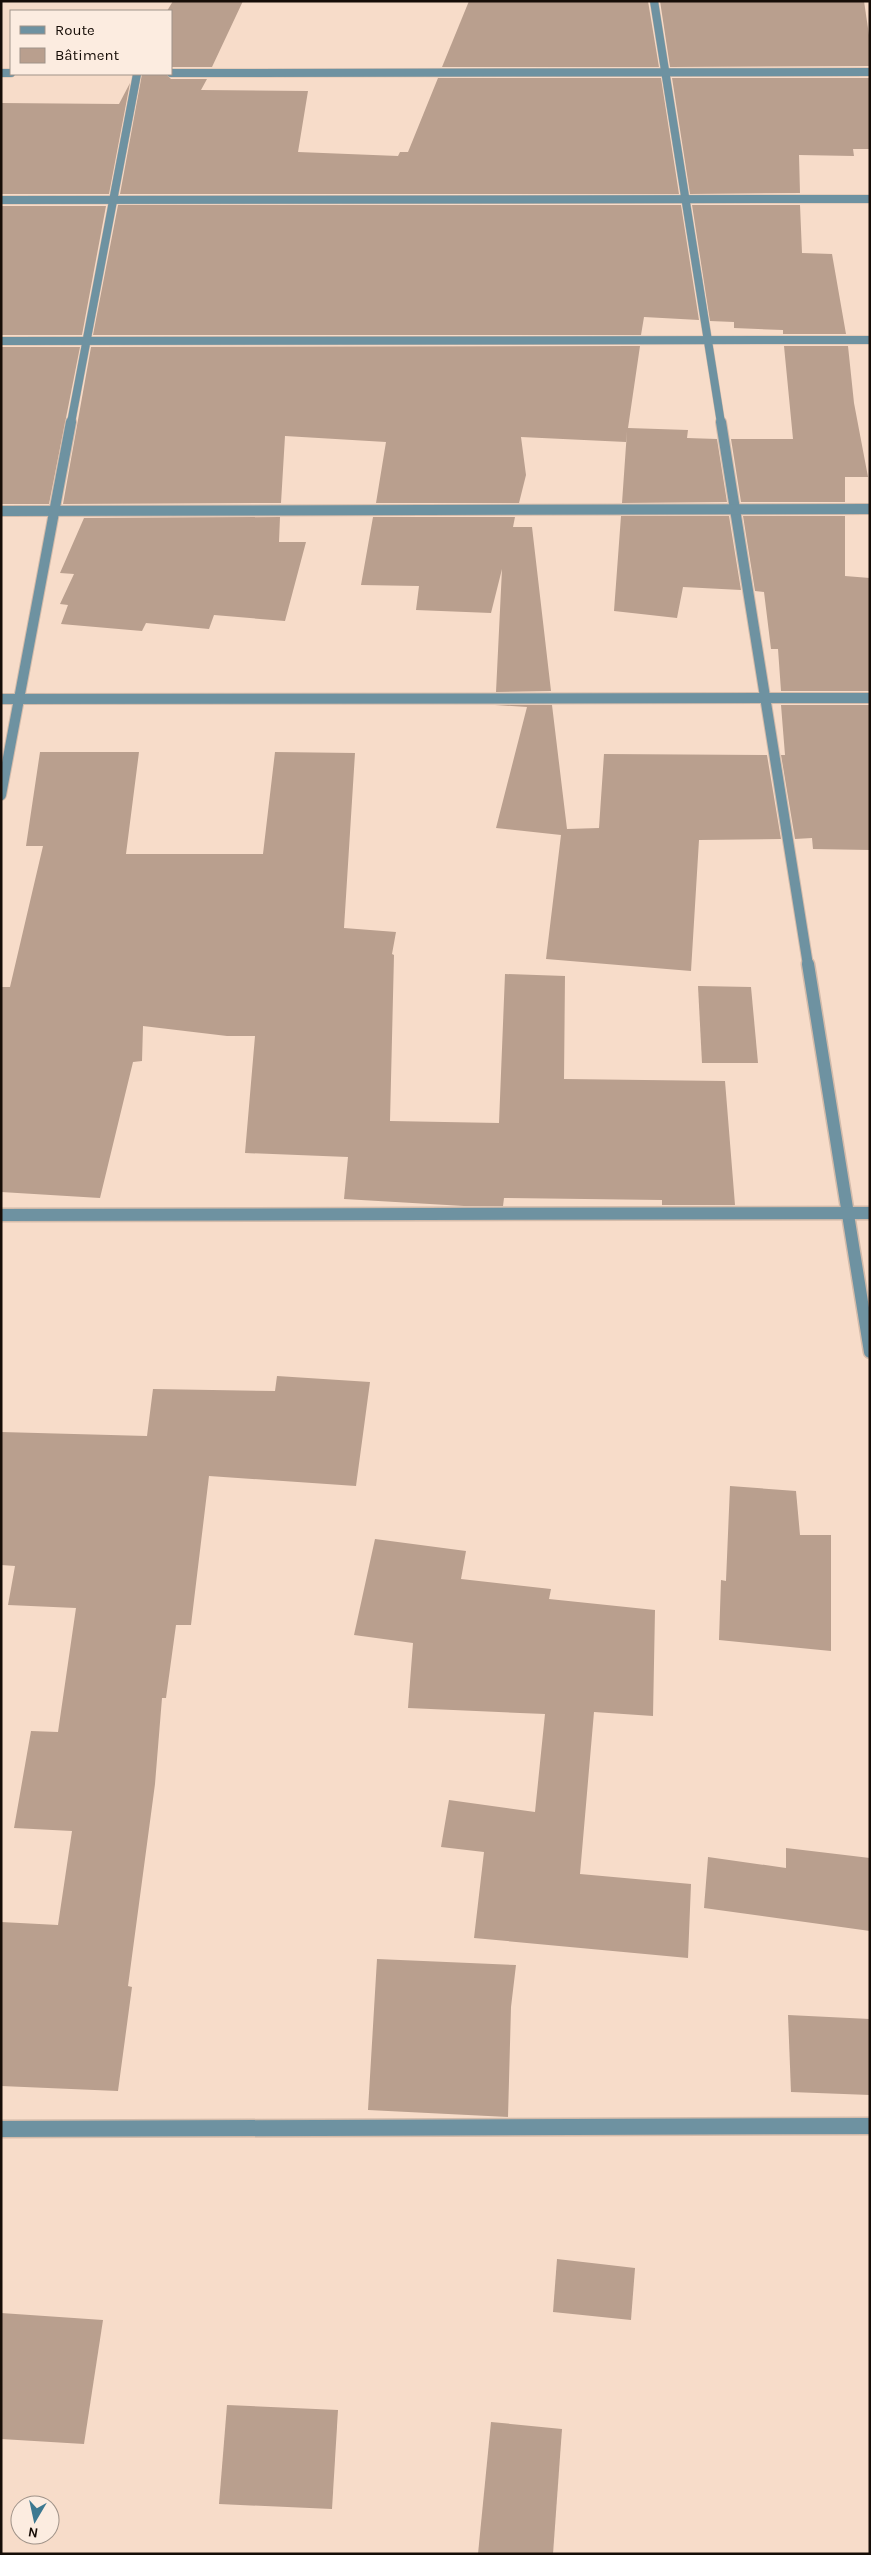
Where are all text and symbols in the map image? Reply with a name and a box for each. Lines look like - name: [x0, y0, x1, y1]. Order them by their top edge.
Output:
- legend: [10, 10, 172, 75]
- text: Route: [55, 21, 95, 39]
- text: Bâtiment: [55, 46, 119, 64]
- north arrow: [10, 2495, 60, 2545]
- text: N: [27, 2523, 39, 2542]

